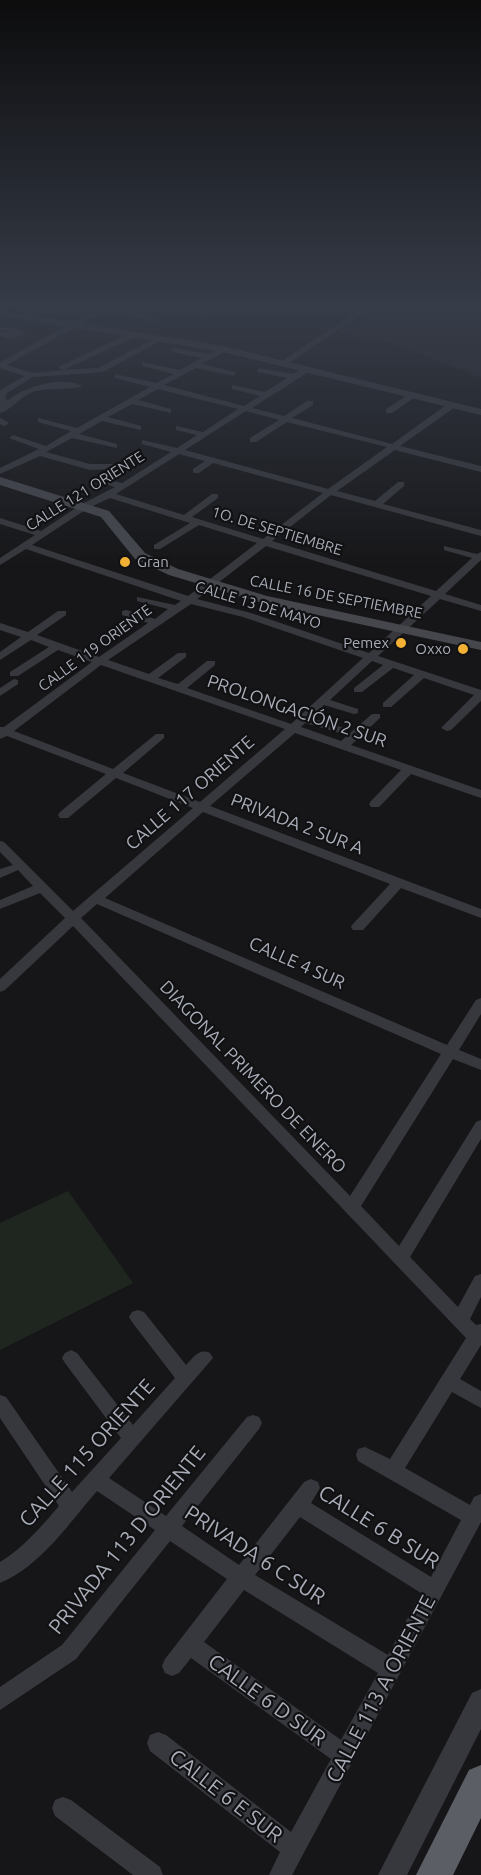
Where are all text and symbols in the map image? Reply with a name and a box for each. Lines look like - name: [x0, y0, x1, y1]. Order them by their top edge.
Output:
- street label: CALLE 121 ORIENTE: [23, 447, 147, 535]
- street label: 1O. DE SEPTIEMBRE: [210, 503, 344, 559]
- place label: Gran: [137, 553, 169, 571]
- marker: Gran: [118, 555, 132, 569]
- street label: CALLE 16 DE SEPTIEMBRE: [248, 571, 424, 623]
- street label: CALLE 13 DE MAYO: [193, 577, 323, 633]
- street label: CALLE 119 ORIENTE: [35, 601, 155, 695]
- place label: Pemex: [343, 634, 389, 652]
- marker: Pemex: [394, 636, 408, 650]
- place label: Oxxo: [415, 640, 451, 658]
- marker: Oxxo: [456, 642, 470, 656]
- street label: PROLONGACIÓN 2 SUR: [204, 670, 390, 752]
- street label: CALLE 117 ORIENTE: [121, 731, 259, 855]
- street label: PRIVADA 2 SUR A: [228, 789, 366, 859]
- street label: CALLE 4 SUR: [246, 932, 348, 994]
- street label: DIAGONAL PRIMERO DE ENERO: [155, 976, 351, 1178]
- street label: CALLE 115 ORIENTE: [14, 1374, 160, 1532]
- street label: PRIVADA 113 D ORIENTE: [43, 1441, 211, 1639]
- street label: CALLE 6 B SUR: [314, 1480, 444, 1574]
- street label: PRIVADA 6 C SUR: [180, 1500, 330, 1610]
- street label: CALLE 113 A ORIENTE: [321, 1591, 441, 1787]
- street label: CALLE 6 D SUR: [203, 1649, 331, 1751]
- street label: CALLE 6 E SUR: [164, 1744, 288, 1848]

